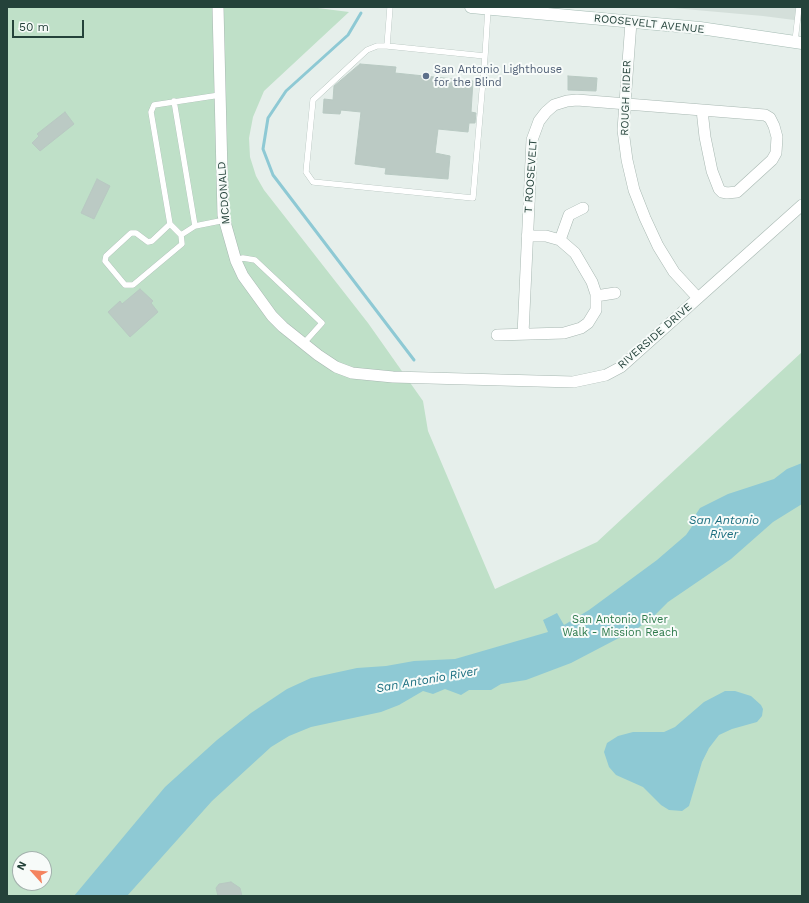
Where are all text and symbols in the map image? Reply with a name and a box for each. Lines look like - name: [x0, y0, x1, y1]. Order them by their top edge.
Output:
- scale bar: [14, 12, 86, 38]
- street label: ROOSEVELT AVENUE: [593, 12, 705, 36]
- text: 50 m: [19, 20, 49, 34]
- street label: ROUGH RIDER: [618, 60, 634, 136]
- place label: San Antonio Lighthouse for the Blind: [434, 63, 562, 89]
- marker: San Antonio Lighthouse for the Blind: [421, 71, 431, 81]
- street label: T ROOSEVELT: [522, 139, 540, 213]
- street label: MCDONALD: [215, 161, 233, 225]
- street label: RIVERSIDE DRIVE: [615, 300, 695, 372]
- water label: San Antonio River: [689, 513, 759, 541]
- park label: San Antonio River Walk - Mission Reach: [562, 613, 678, 639]
- water label: San Antonio River: [375, 664, 479, 696]
- north arrow: [12, 851, 52, 891]
- text: N: [14, 859, 29, 872]

